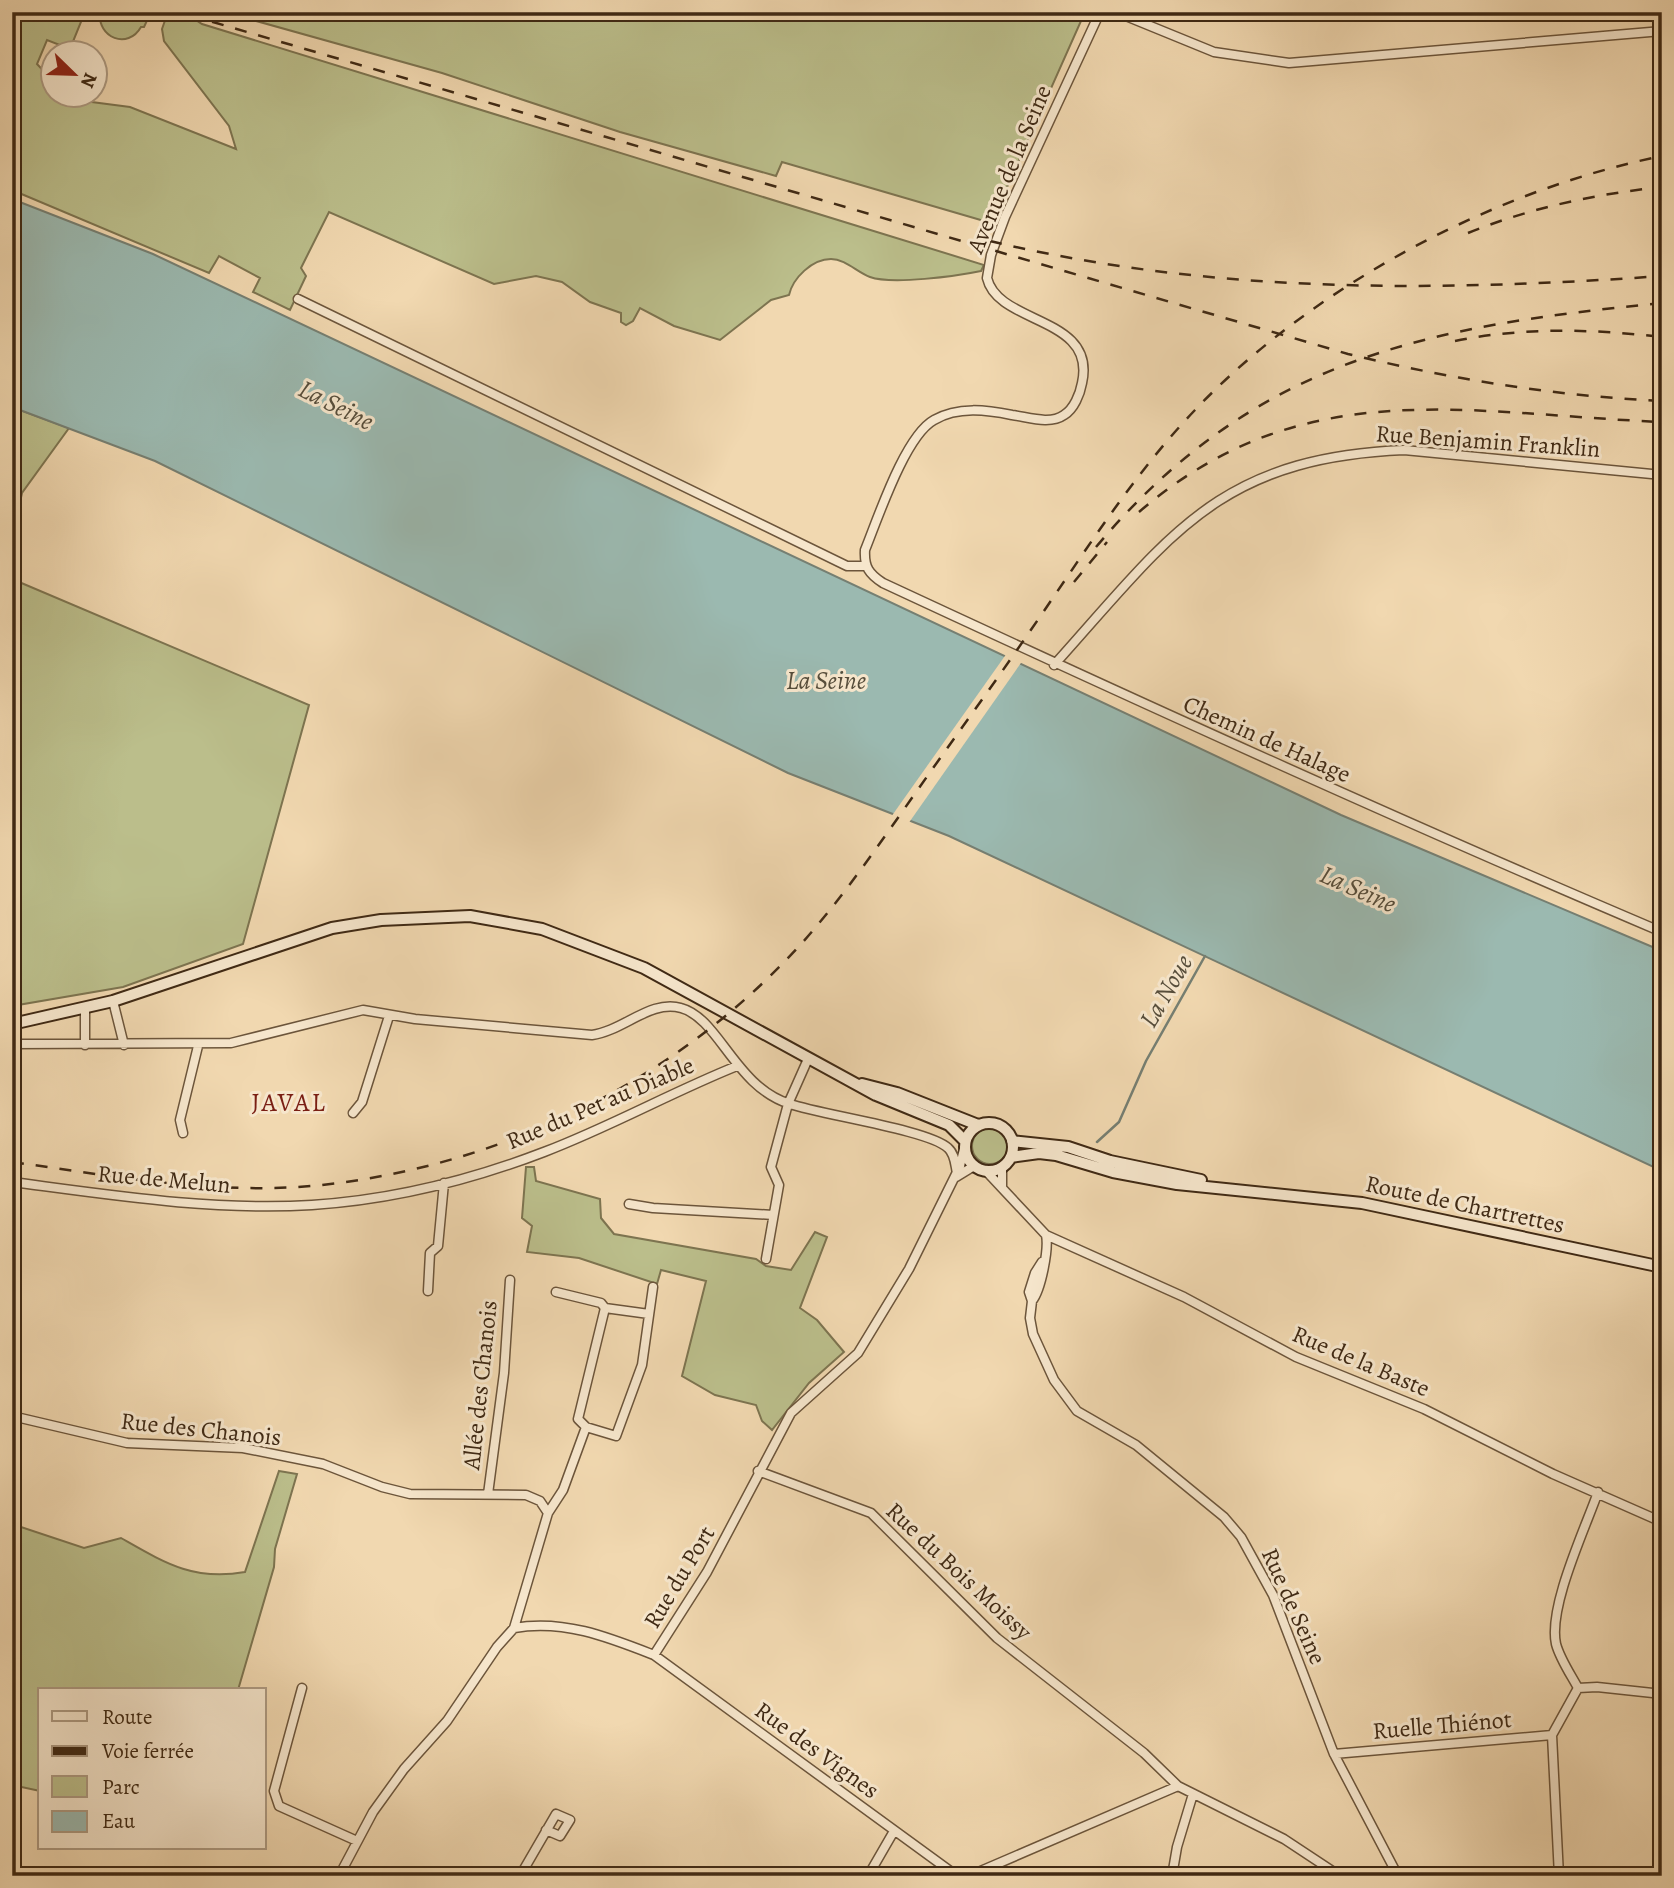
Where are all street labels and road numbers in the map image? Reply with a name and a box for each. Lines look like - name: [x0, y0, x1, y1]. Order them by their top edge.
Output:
- street label: Avenue de la Seine: [959, 80, 1059, 259]
- street label: Rue Benjamin Franklin: [1375, 417, 1601, 465]
- street label: Chemin de Halage: [1178, 688, 1356, 790]
- street label: Rue du Pet au Diable: [501, 1049, 699, 1157]
- street label: Rue de Melun: [96, 1157, 232, 1201]
- street label: Route de Chartrettes: [1362, 1167, 1568, 1241]
- street label: Allée des Chanois: [455, 1299, 505, 1472]
- street label: Rue de la Baste: [1287, 1318, 1435, 1404]
- street label: Rue des Chanois: [119, 1405, 283, 1453]
- street label: Rue du Bois Moissy: [879, 1495, 1039, 1647]
- street label: Rue du Port: [636, 1520, 722, 1634]
- street label: Rue de Seine: [1254, 1543, 1334, 1669]
- street label: Rue des Vignes: [748, 1694, 886, 1806]
- street label: Ruelle Thiénot: [1371, 1703, 1513, 1747]

